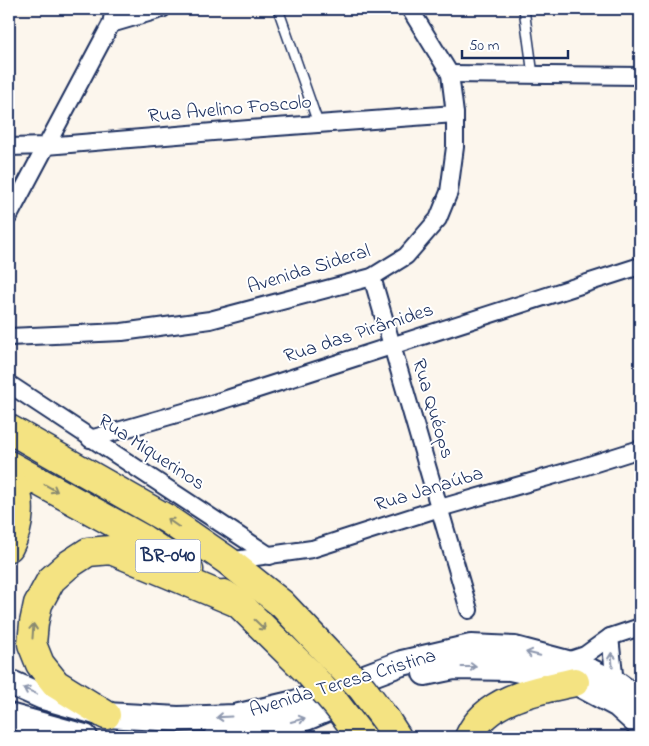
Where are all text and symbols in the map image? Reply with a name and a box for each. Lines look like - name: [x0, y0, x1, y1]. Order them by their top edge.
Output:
- scale bar: [462, 28, 568, 60]
- text: 50 m: [469, 35, 500, 57]
- street label: Rua Avelino Foscolo: [147, 88, 313, 132]
- street label: Avenida Sideral: [244, 238, 374, 302]
- street label: Rua das Pirâmides: [280, 296, 438, 372]
- street label: Rua Quéops: [403, 356, 461, 462]
- street label: Rua Miquerinos: [92, 407, 210, 499]
- street label: Rua Janaúba: [371, 460, 487, 520]
- one-way arrow: [44, 484, 58, 494]
- one-way arrow: [166, 518, 180, 528]
- road number: BR-040: [136, 540, 200, 572]
- one-way arrow: [254, 618, 266, 631]
- one-way arrow: [28, 624, 38, 640]
- street label: Avenida Teresa Cristina: [246, 642, 440, 726]
- one-way arrow: [525, 649, 541, 658]
- one-way arrow: [608, 652, 617, 668]
- one-way arrow: [460, 662, 477, 672]
- one-way arrow: [23, 686, 38, 696]
- one-way arrow: [216, 712, 232, 722]
- one-way arrow: [290, 714, 306, 724]

